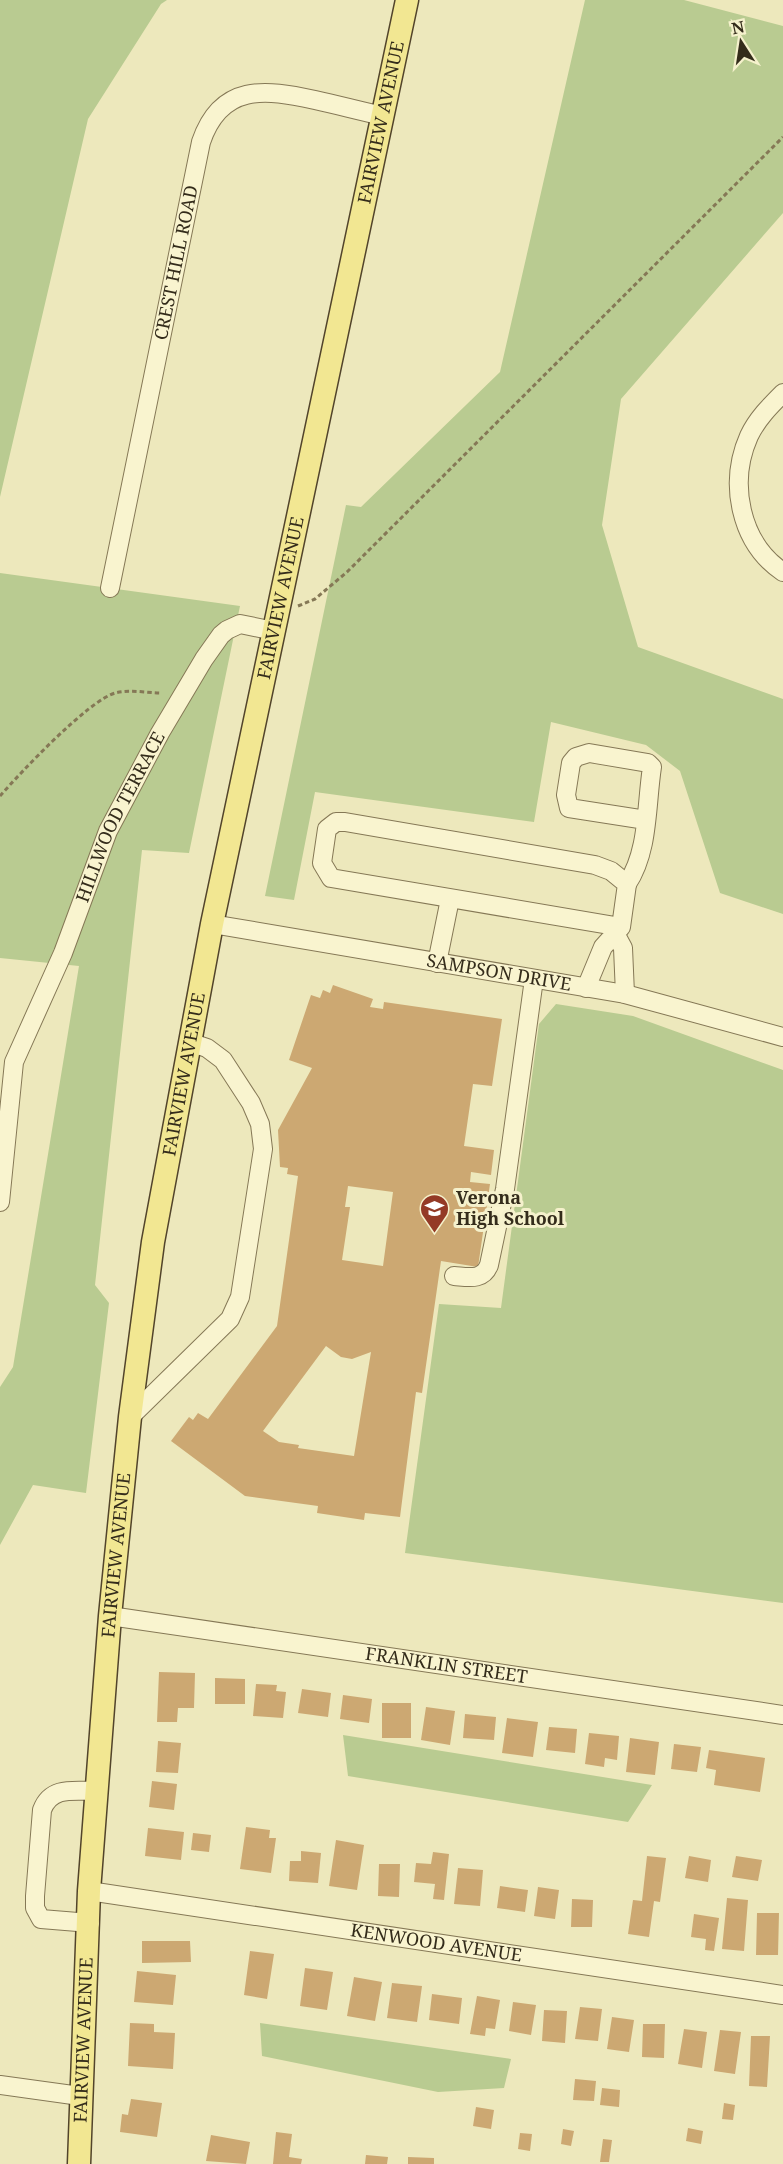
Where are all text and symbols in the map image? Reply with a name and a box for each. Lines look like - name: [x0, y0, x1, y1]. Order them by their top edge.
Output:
- north arrow: [711, 12, 771, 72]
- text: N: [729, 15, 747, 39]
- street label: FAIRVIEW AVENUE: [351, 39, 409, 206]
- street label: CREST HILL ROAD: [148, 183, 203, 342]
- street label: FAIRVIEW AVENUE: [251, 514, 309, 681]
- street label: HILLWOOD TERRACE: [70, 727, 170, 905]
- street label: SAMPSON DRIVE: [425, 948, 573, 996]
- street label: FAIRVIEW AVENUE: [156, 991, 210, 1158]
- place label: Verona High School: [456, 1185, 565, 1230]
- school or university icon: Verona High School: [419, 1192, 451, 1234]
- street label: FAIRVIEW AVENUE: [95, 1472, 135, 1639]
- street label: FRANKLIN STREET: [364, 1641, 529, 1688]
- street label: KENWOOD AVENUE: [349, 1917, 524, 1967]
- street label: FAIRVIEW AVENUE: [68, 1957, 98, 2123]

